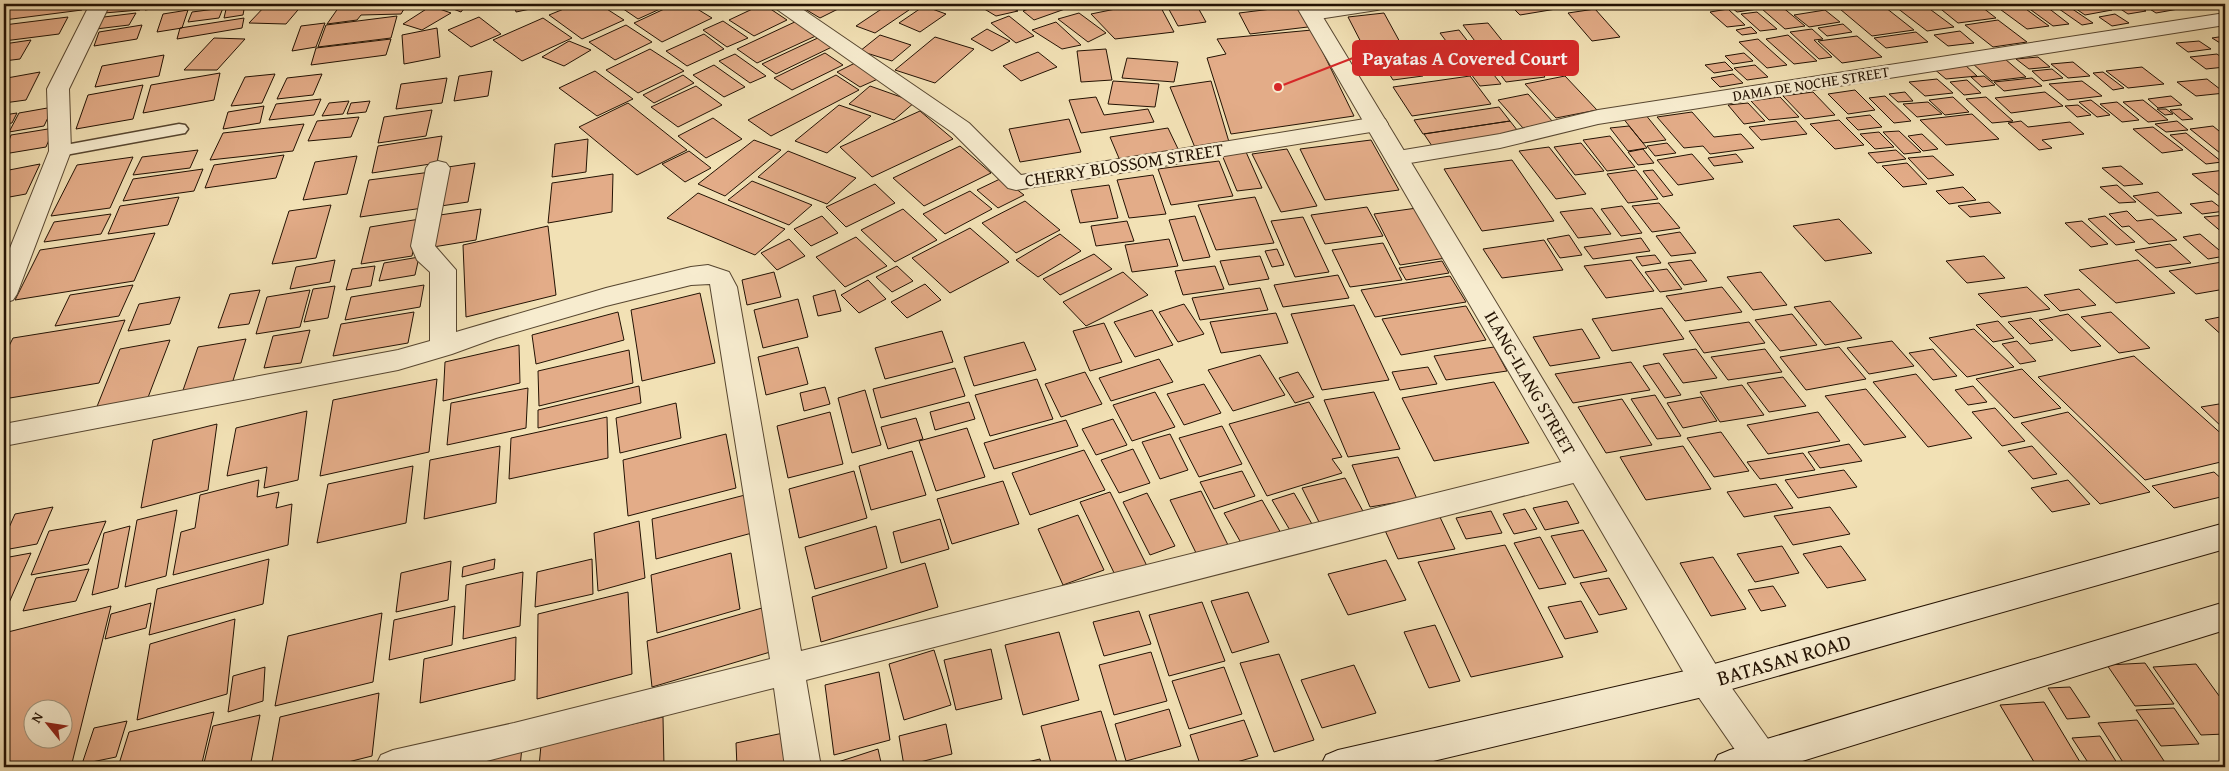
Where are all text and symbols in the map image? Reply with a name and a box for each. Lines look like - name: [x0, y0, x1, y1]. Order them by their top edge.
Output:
- callout: Payatas A Covered Court: [1353, 41, 1578, 75]
- text: Payatas A Covered Court: [1362, 44, 1568, 72]
- street label: DAMA DE NOCHE STREET: [1731, 61, 1891, 106]
- street label: CHERRY BLOSSOM STREET: [1023, 135, 1225, 194]
- street label: ILANG-ILANG STREET: [1478, 305, 1583, 460]
- street label: BATASAN ROAD: [1713, 626, 1854, 693]
- north arrow: [22, 698, 72, 748]
- text: N: [26, 708, 48, 727]

